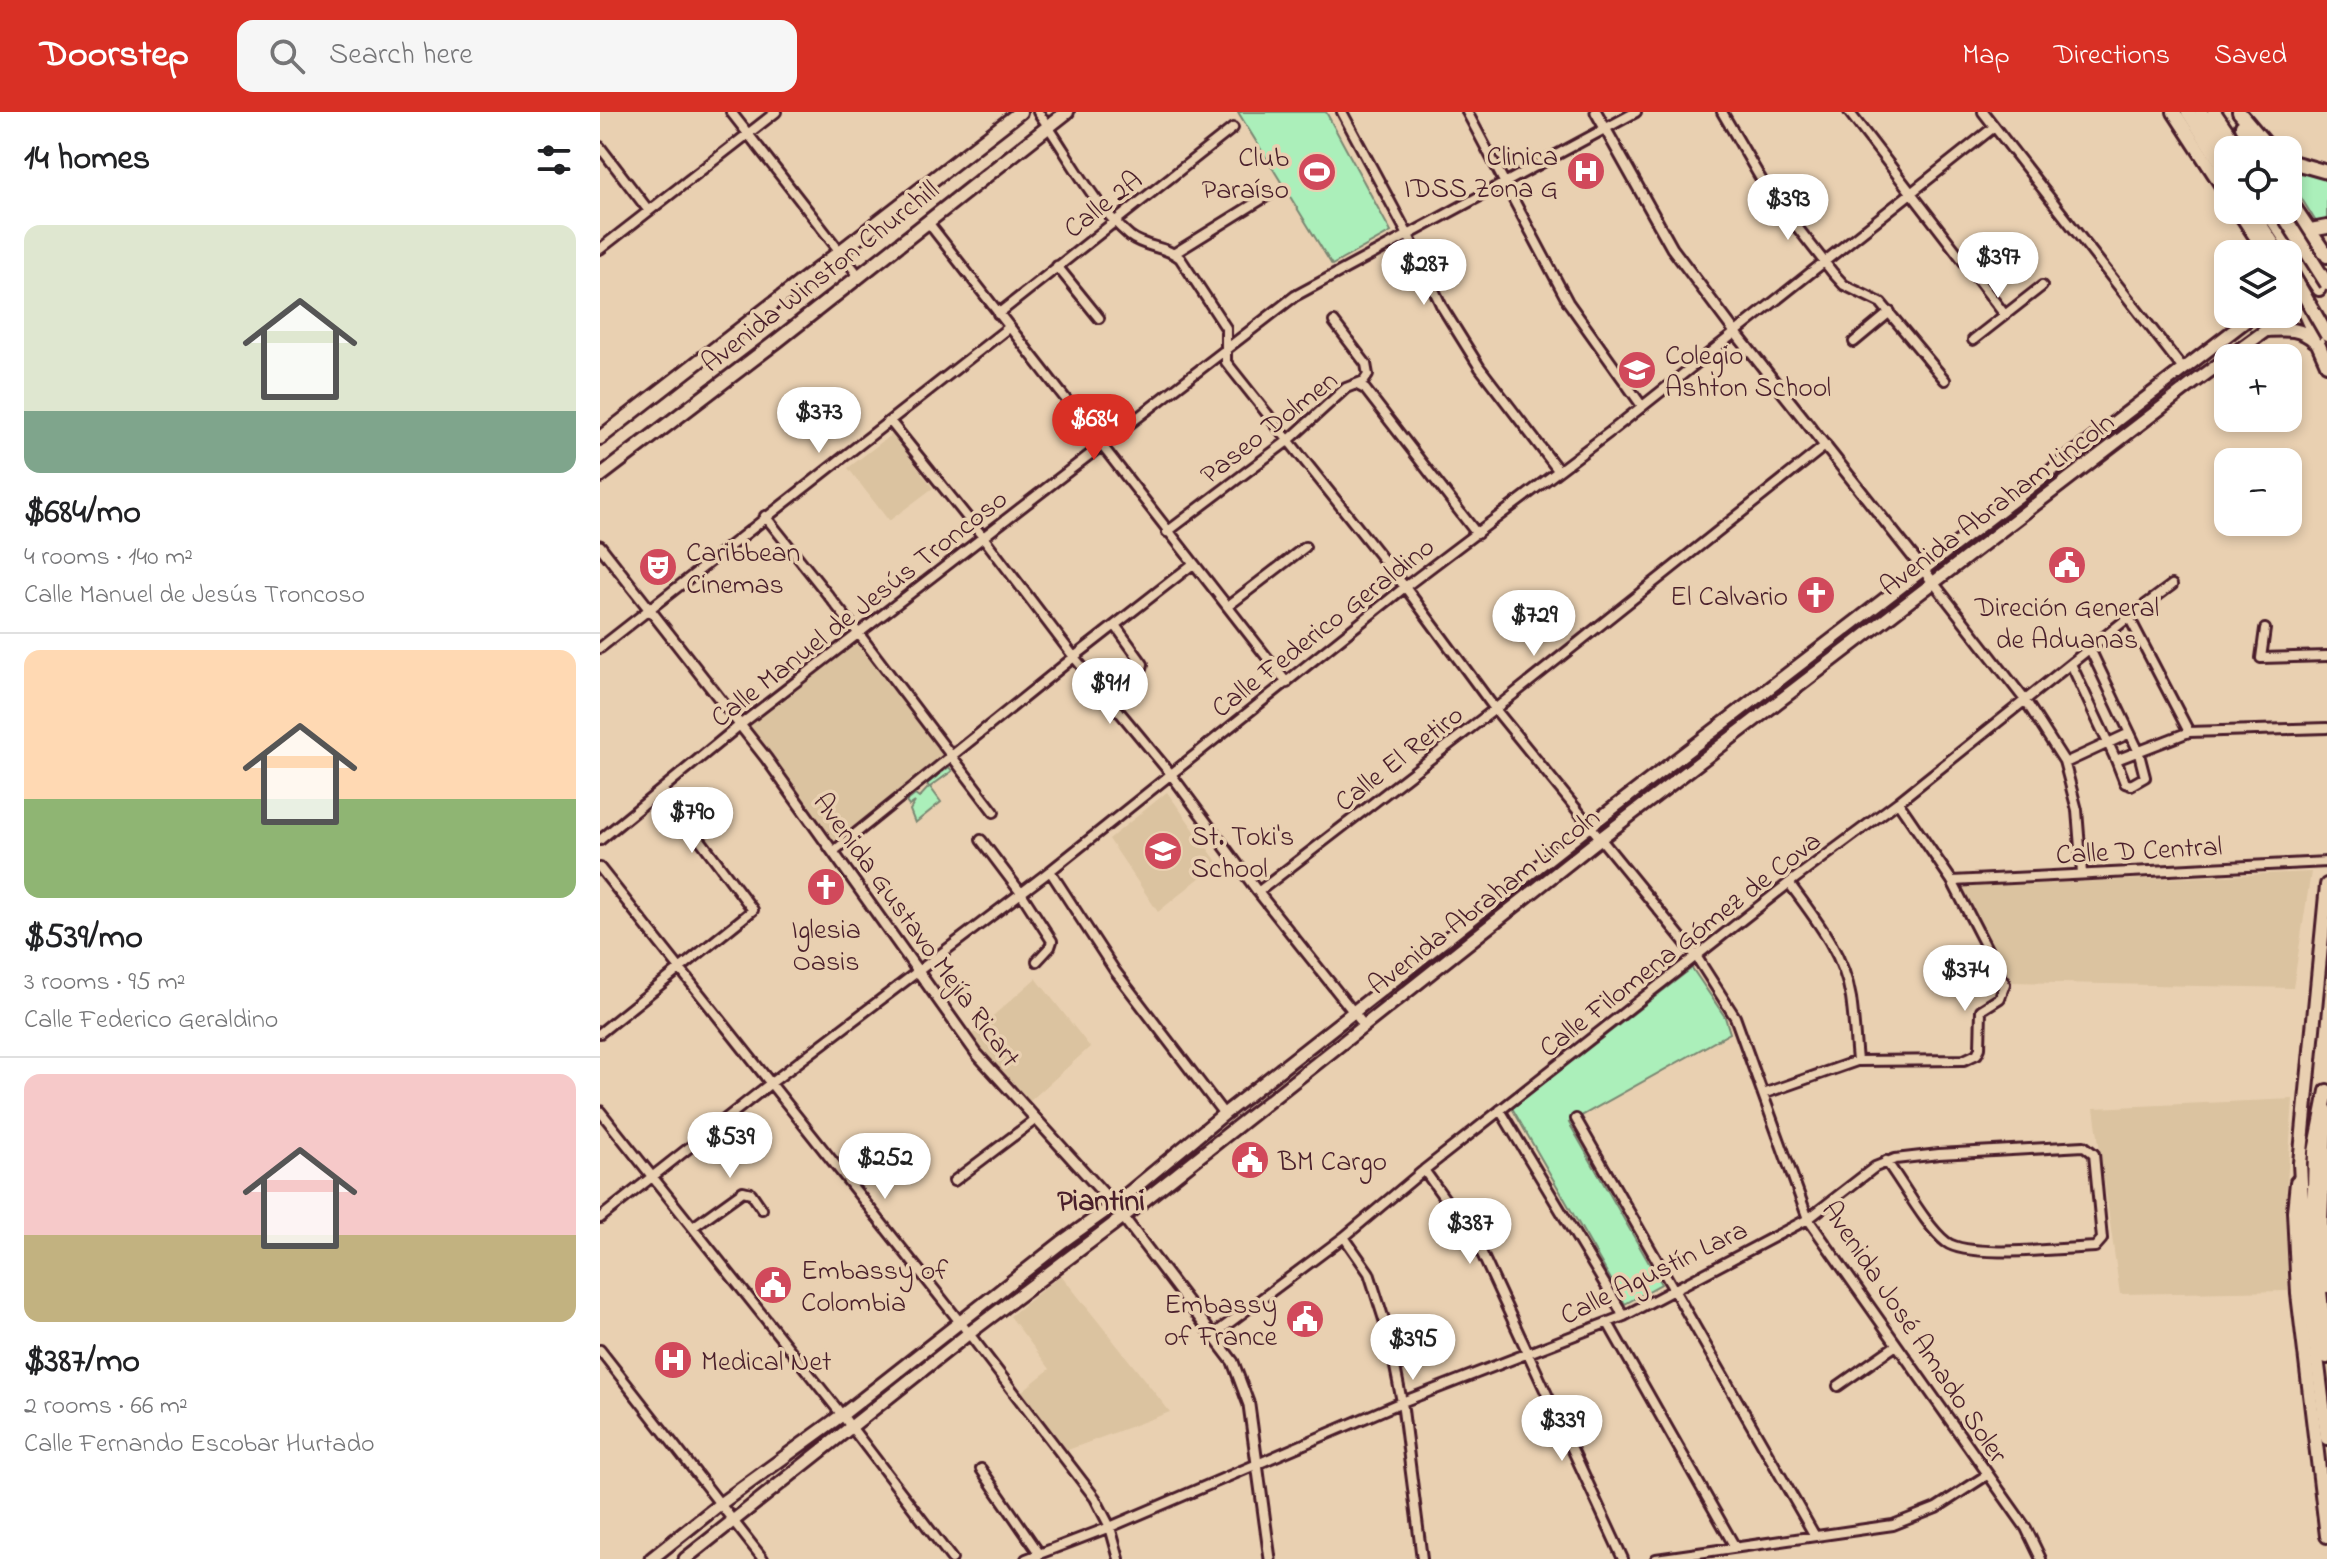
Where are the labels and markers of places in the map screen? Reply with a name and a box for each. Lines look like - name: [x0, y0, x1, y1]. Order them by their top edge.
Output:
- place label: Clinica IDSS Zona G: [1404, 138, 1558, 211]
- place label: Club Paraíso: [1202, 139, 1289, 212]
- hospital icon: Clinica IDSS Zona G: [1565, 150, 1607, 192]
- sports icon: Club Paraíso: [1296, 151, 1338, 193]
- pin: $393: [1741, 174, 1835, 242]
- pin: $397: [1951, 232, 2045, 300]
- pin: $287: [1377, 239, 1471, 307]
- place label: Colegio Ashton School: [1665, 337, 1831, 410]
- school or university icon: Colegio Ashton School: [1616, 349, 1658, 391]
- pin: $373: [772, 387, 866, 455]
- pin: $684: [1047, 394, 1141, 462]
- place label: Caribbean Cinemas: [686, 534, 800, 607]
- public building icon: Direción General de Aduanas: [2046, 544, 2088, 586]
- theatre icon: Caribbean Cinemas: [637, 546, 679, 588]
- church icon: El Calvario: [1795, 574, 1837, 616]
- place label: El Calvario: [1670, 578, 1788, 619]
- place label: Direción General de Aduanas: [1974, 589, 2159, 662]
- pin: $729: [1487, 590, 1581, 658]
- pin: $911: [1063, 658, 1157, 726]
- pin: $790: [645, 787, 739, 855]
- place label: St. Toki's School: [1191, 818, 1294, 891]
- school or university icon: St. Toki's School: [1142, 830, 1184, 872]
- church icon: Iglesia Oasis: [805, 866, 847, 908]
- place label: Iglesia Oasis: [791, 911, 861, 984]
- pin: $374: [1918, 945, 2012, 1013]
- pin: $539: [683, 1112, 777, 1180]
- pin: $252: [838, 1133, 932, 1201]
- public building icon: BM Cargo: [1229, 1139, 1271, 1181]
- place label: BM Cargo: [1277, 1143, 1387, 1184]
- pin: $387: [1423, 1198, 1517, 1266]
- place label: Embassy of Colombia: [801, 1252, 948, 1325]
- public building icon: Embassy of Colombia: [752, 1264, 794, 1306]
- place label: Embassy of France: [1164, 1286, 1277, 1359]
- public building icon: Embassy of France: [1284, 1298, 1326, 1340]
- pin: $395: [1366, 1314, 1460, 1382]
- hospital icon: Medical Net: [652, 1339, 694, 1381]
- place label: Medical Net: [701, 1343, 831, 1384]
- pin: $339: [1515, 1395, 1609, 1463]

